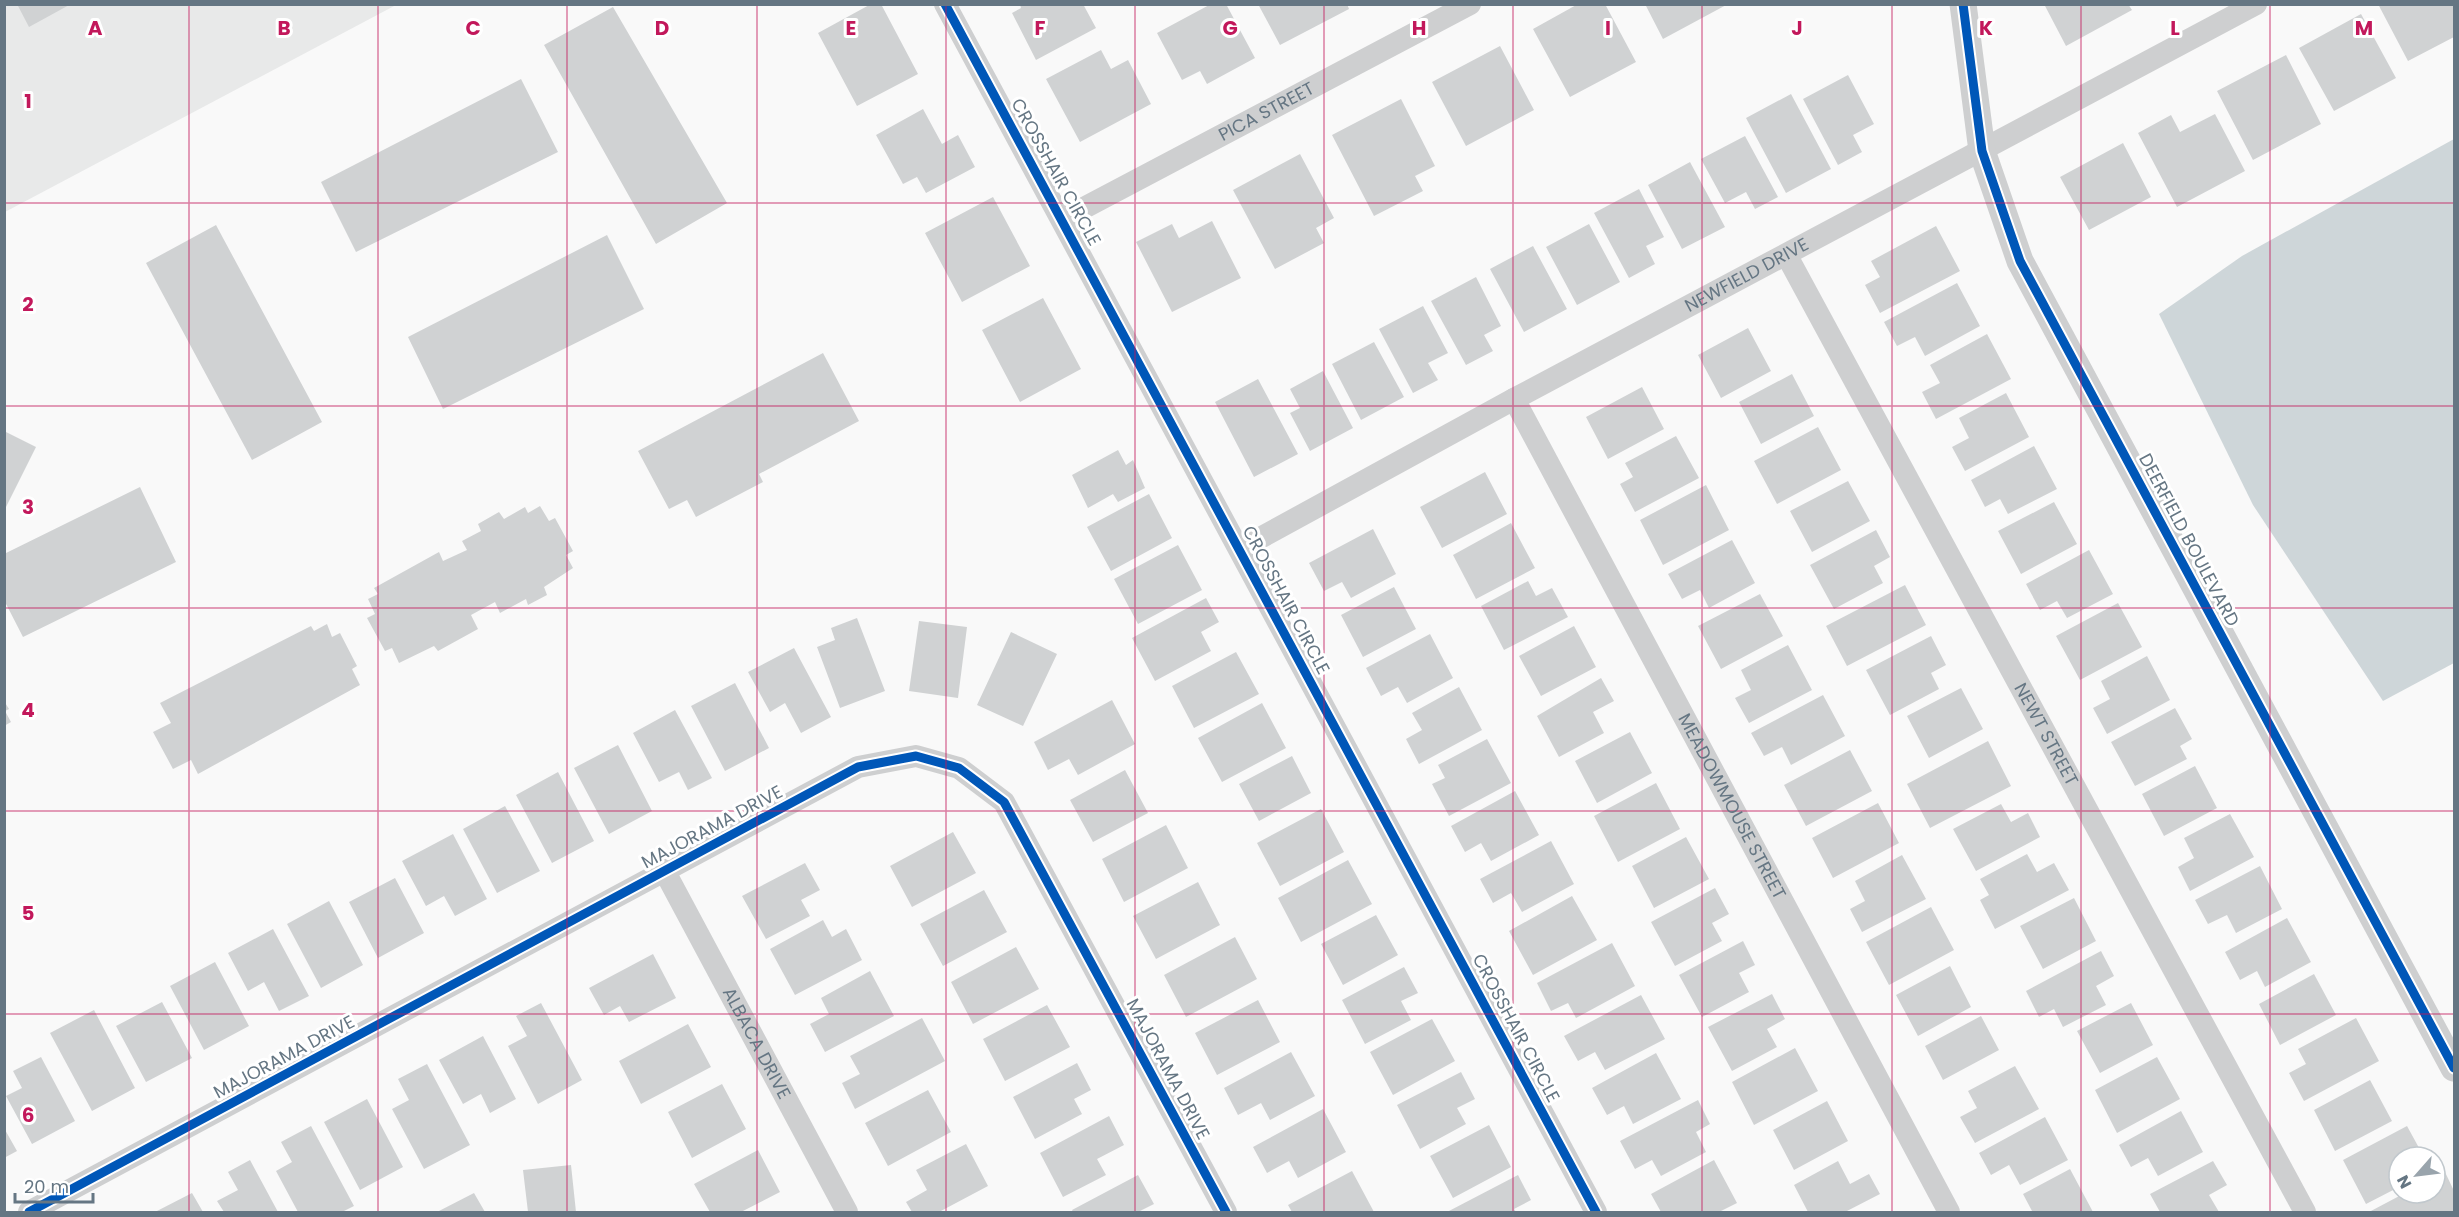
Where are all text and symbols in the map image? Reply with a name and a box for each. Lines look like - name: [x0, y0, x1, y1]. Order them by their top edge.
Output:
- text: A: [88, 14, 103, 42]
- text: B: [277, 14, 291, 42]
- text: C: [465, 14, 481, 42]
- text: D: [655, 14, 669, 42]
- text: E: [846, 14, 856, 42]
- text: F: [1035, 14, 1046, 42]
- text: G: [1222, 14, 1238, 42]
- text: H: [1412, 14, 1426, 42]
- text: I: [1605, 14, 1611, 42]
- text: J: [1791, 14, 1803, 42]
- text: K: [1979, 14, 1993, 42]
- text: L: [2170, 14, 2180, 42]
- text: M: [2355, 14, 2373, 42]
- street label: PICA STREET: [1214, 75, 1319, 147]
- text: 1: [24, 87, 32, 115]
- street label: CROSSHAIR CIRCLE: [1005, 94, 1107, 250]
- street label: NEWFIELD DRIVE: [1680, 231, 1813, 318]
- text: 2: [22, 290, 34, 318]
- street label: DEERFIELD BOULEVARD: [2133, 449, 2246, 631]
- text: 3: [22, 493, 34, 521]
- street label: CROSSHAIR CIRCLE: [1237, 521, 1336, 679]
- street label: NEWT STREET: [2009, 678, 2085, 790]
- text: 4: [21, 696, 35, 724]
- street label: MEADOWMOUSE STREET: [1672, 709, 1792, 904]
- street label: MAJORAMA DRIVE: [637, 779, 787, 874]
- text: 5: [22, 899, 35, 927]
- street label: CROSSHAIR CIRCLE: [1467, 949, 1566, 1107]
- street label: ALBACA DRIVE: [717, 982, 797, 1103]
- street label: MAJORAMA DRIVE: [1121, 994, 1216, 1144]
- street label: MAJORAMA DRIVE: [209, 1009, 359, 1104]
- text: 6: [22, 1101, 34, 1129]
- north arrow: [2387, 1145, 2447, 1205]
- scale bar: [15, 1166, 93, 1204]
- text: N: [2391, 1171, 2417, 1193]
- text: 20 m: [24, 1174, 69, 1199]

